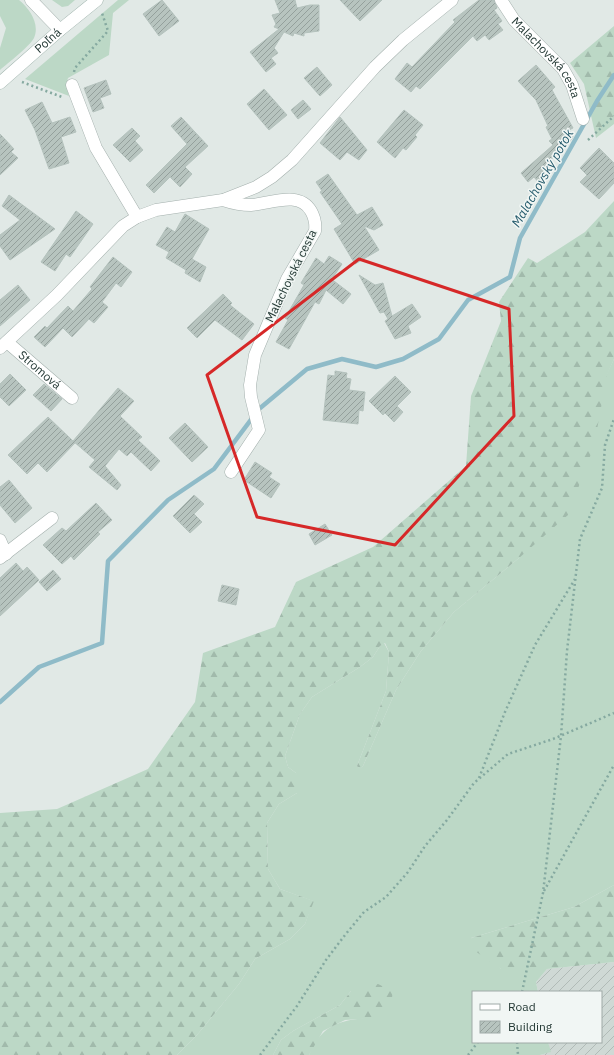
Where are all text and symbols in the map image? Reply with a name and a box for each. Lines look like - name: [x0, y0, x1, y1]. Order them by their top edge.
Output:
- street label: Malachovská cesta: [509, 14, 584, 100]
- street label: Poľná: [31, 24, 64, 56]
- water label: Malachovský potok: [507, 126, 578, 230]
- street label: Malachovská cesta: [262, 226, 320, 325]
- street label: Stromová: [15, 347, 65, 393]
- legend: [472, 991, 602, 1043]
- text: Road: [508, 999, 536, 1014]
- text: Building: [508, 1019, 553, 1034]

